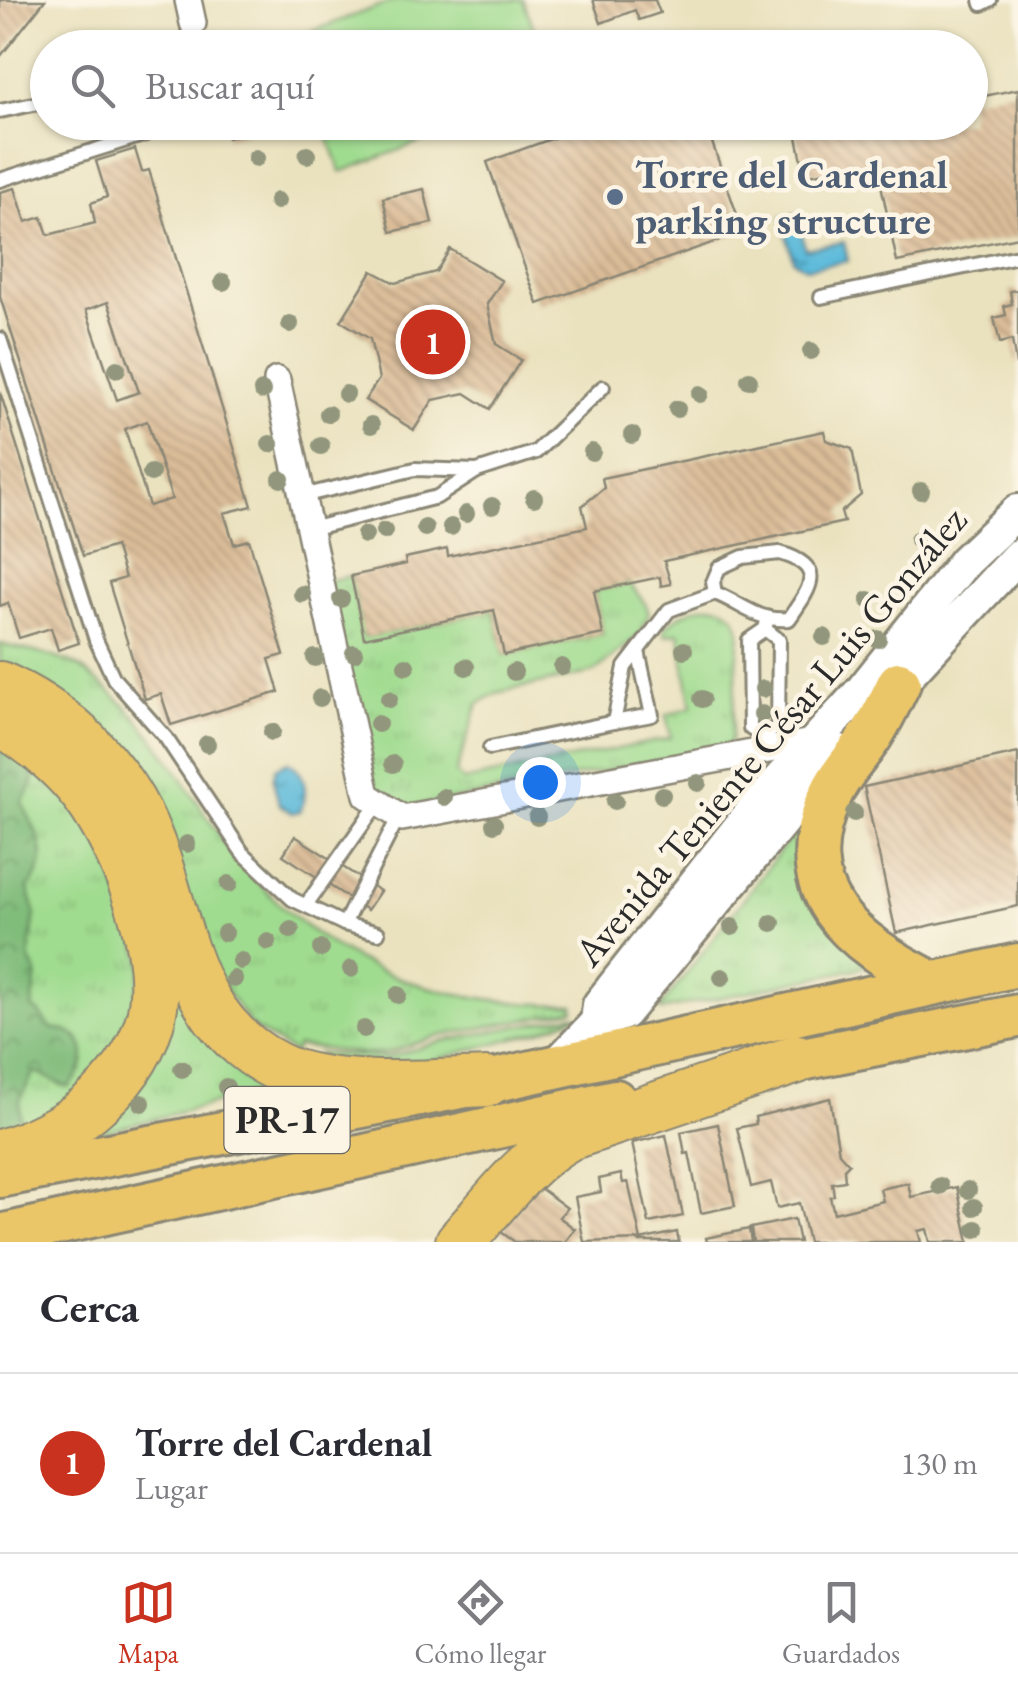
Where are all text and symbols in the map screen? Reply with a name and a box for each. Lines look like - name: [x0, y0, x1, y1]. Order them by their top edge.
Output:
- search box: [30, 30, 988, 140]
- icon: search: [65, 58, 120, 113]
- text: Buscar aquí: [145, 61, 314, 110]
- place label: Torre del Cardenal parking structure: [635, 148, 948, 246]
- marker: Torre del Cardenal parking structure: [604, 186, 626, 208]
- pin: 1: [400, 304, 466, 380]
- street label: Avenida Teniente César Luis González: [561, 495, 978, 978]
- your location: [515, 757, 566, 808]
- road number: PR-17: [224, 1087, 350, 1153]
- text: Cerca: [40, 1280, 139, 1335]
- text: Torre del Cardenal: [135, 1418, 432, 1467]
- text: 1: [64, 1442, 81, 1484]
- text: 130 m: [901, 1442, 978, 1484]
- text: Lugar: [135, 1467, 208, 1509]
- tab: Mapa: [118, 1575, 179, 1671]
- tab: Cómo llegar: [414, 1575, 546, 1671]
- tab: Guardados: [782, 1575, 900, 1671]

